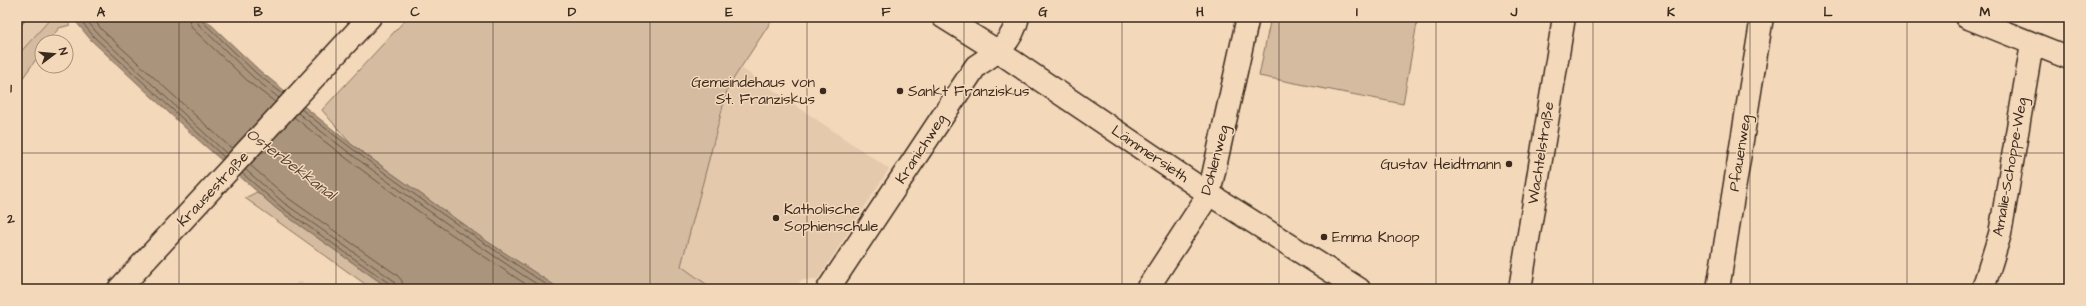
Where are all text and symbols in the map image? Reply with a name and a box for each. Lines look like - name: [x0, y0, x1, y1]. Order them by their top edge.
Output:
- text: A: [97, 3, 106, 21]
- text: B: [253, 3, 263, 21]
- text: C: [410, 3, 420, 21]
- text: D: [568, 3, 577, 21]
- text: E: [725, 3, 733, 21]
- text: F: [881, 3, 891, 21]
- text: G: [1038, 3, 1048, 21]
- text: H: [1196, 3, 1204, 21]
- text: I: [1356, 3, 1358, 21]
- text: J: [1510, 3, 1518, 21]
- text: K: [1667, 3, 1675, 21]
- text: L: [1823, 3, 1833, 21]
- text: M: [1980, 3, 1991, 21]
- north arrow: [34, 34, 74, 74]
- text: N: [55, 46, 71, 57]
- place label: Gemeindehaus von St. Franziskus: [691, 72, 815, 110]
- text: 1: [10, 79, 12, 97]
- place label: Sankt Franziskus: [908, 81, 1030, 102]
- marker: Gemeindehaus von St. Franziskus: [818, 86, 828, 96]
- marker: Sankt Franziskus: [895, 86, 905, 96]
- street label: Amalie-Schoppe-Weg: [1987, 96, 2034, 238]
- street label: Wachtelstraße: [1523, 100, 1559, 206]
- street label: Kranichweg: [890, 110, 952, 189]
- street label: Pfauenweg: [1724, 113, 1757, 193]
- street label: Lämmersieth: [1107, 120, 1193, 188]
- street label: Dohlenweg: [1196, 122, 1235, 198]
- water label: Osterbekkanal: [242, 123, 342, 206]
- street label: Krausestraße: [172, 147, 254, 231]
- place label: Gustav Heidtmann: [1380, 154, 1501, 175]
- marker: Gustav Heidtmann: [1504, 159, 1514, 169]
- place label: Katholische Sophienschule: [784, 199, 878, 237]
- text: 2: [6, 210, 15, 228]
- marker: Katholische Sophienschule: [771, 213, 781, 223]
- place label: Emma Knoop: [1332, 227, 1420, 248]
- marker: Emma Knoop: [1319, 232, 1329, 242]

